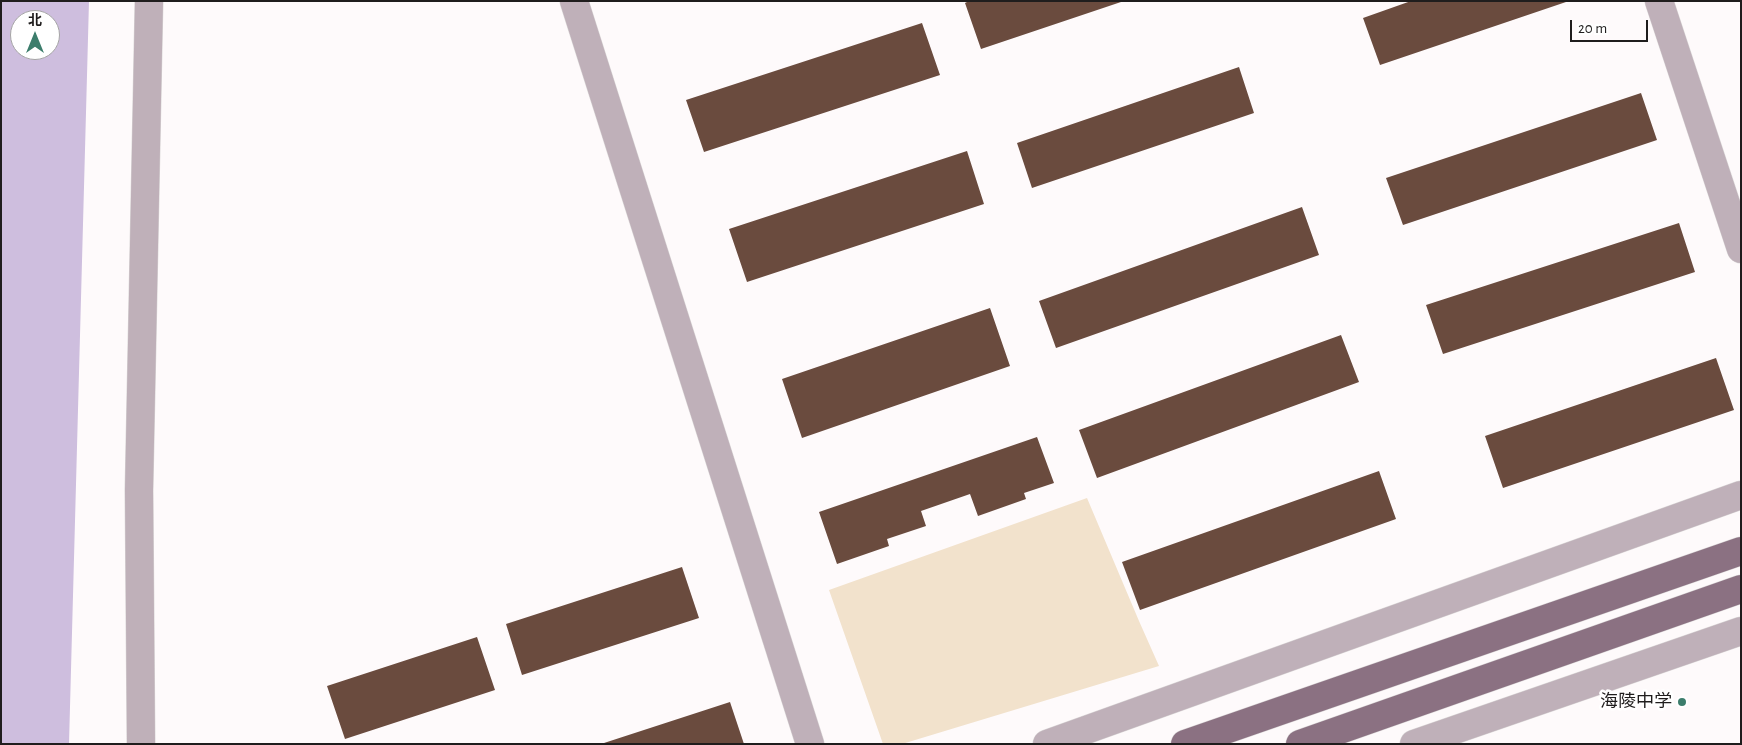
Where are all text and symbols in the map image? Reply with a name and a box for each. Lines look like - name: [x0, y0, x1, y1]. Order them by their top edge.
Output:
- north arrow: [10, 10, 60, 60]
- scale bar: [1572, 10, 1650, 42]
- text: 北: [28, 14, 42, 28]
- text: 20 m: [1578, 21, 1607, 36]
- place label: 海陵中学: [1600, 691, 1672, 713]
- marker: 海陵中学: [1676, 696, 1688, 708]

